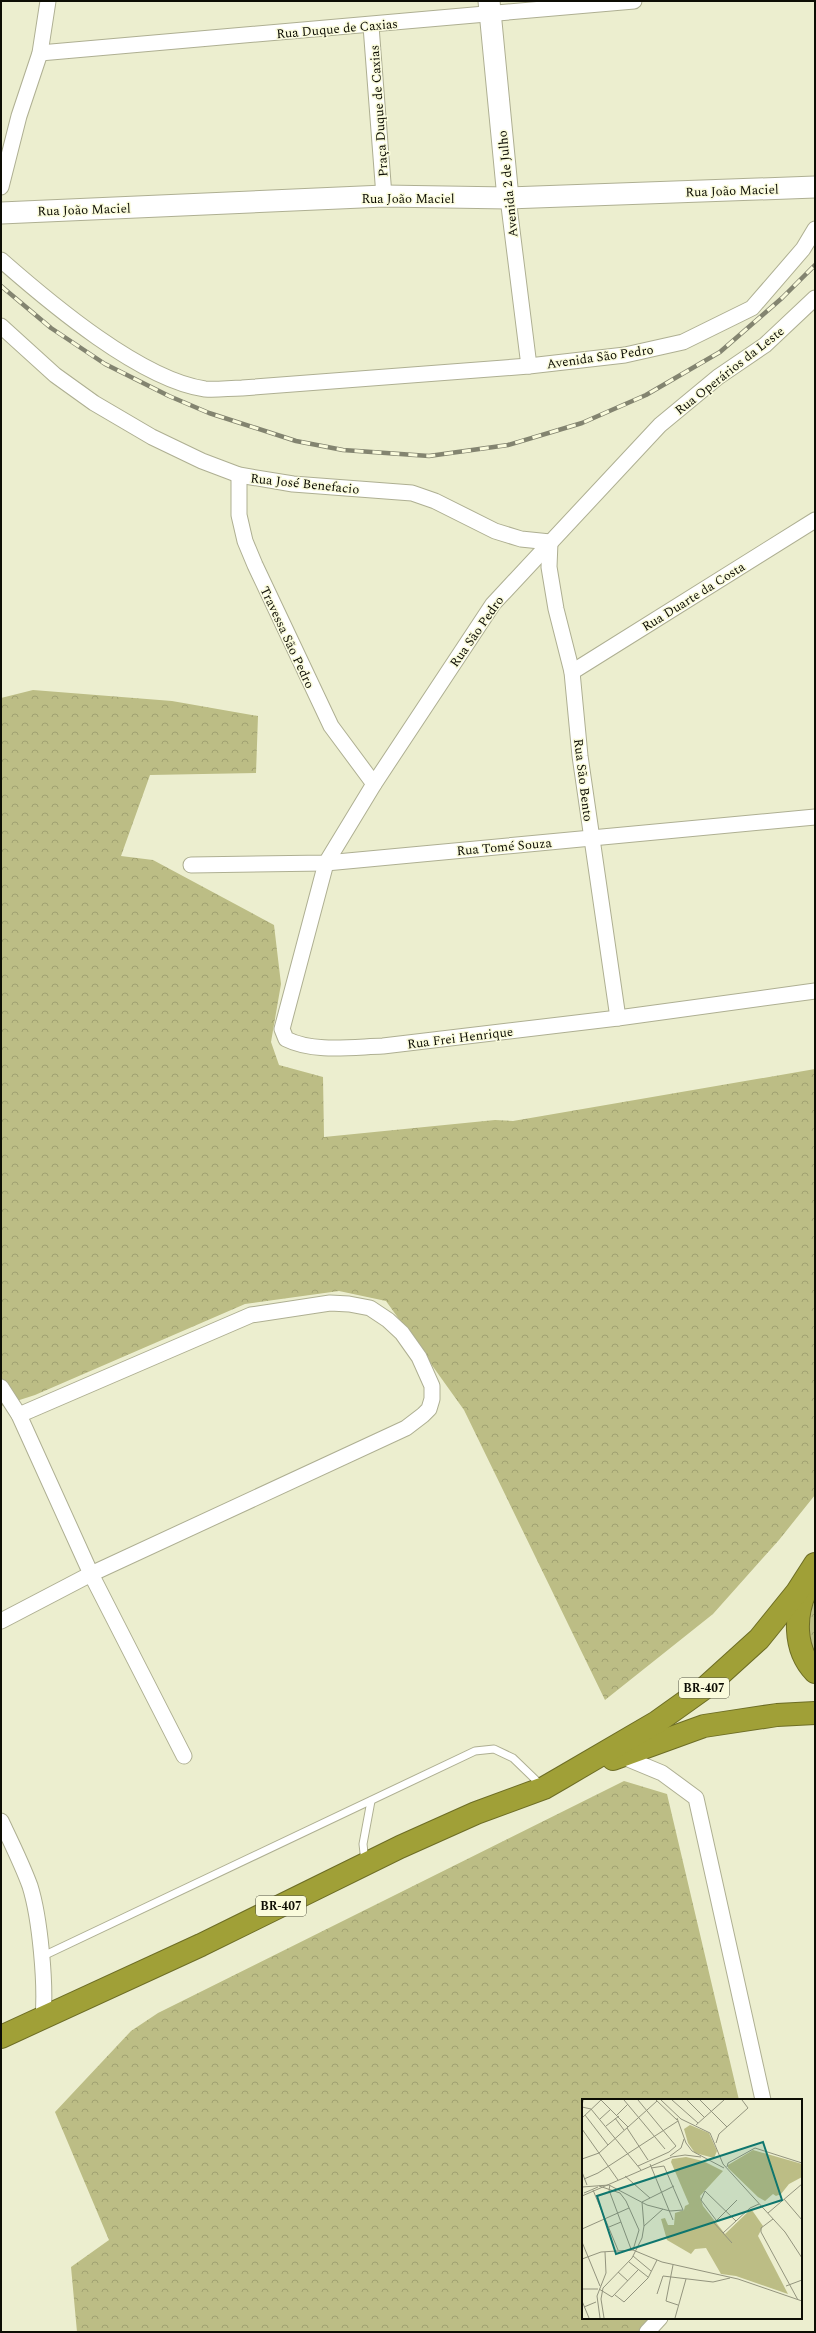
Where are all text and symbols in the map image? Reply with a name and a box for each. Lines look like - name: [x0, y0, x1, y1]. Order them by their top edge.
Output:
- street label: Rua Duque de Caxias: [275, 14, 399, 44]
- street label: Praça Duque de Caxias: [364, 44, 394, 178]
- street label: Avenida 2 de Julho: [492, 129, 524, 238]
- street label: Rua João Maciel: [685, 179, 779, 203]
- street label: Rua João Maciel: [361, 189, 455, 209]
- street label: Rua João Maciel: [37, 198, 131, 222]
- street label: Rua Operários da Leste: [671, 322, 789, 420]
- street label: Avenida São Pedro: [545, 340, 655, 374]
- street label: Rua José Benefacio: [249, 468, 360, 500]
- street label: Rua Duarte da Costa: [638, 557, 750, 637]
- street label: Travessa São Pedro: [255, 583, 320, 692]
- street label: Rua São Pedro: [445, 592, 509, 671]
- street label: Rua São Bento: [568, 737, 598, 823]
- street label: Rua Tomé Souza: [456, 833, 553, 861]
- street label: Rua Frei Henrique: [406, 1022, 514, 1054]
- road number: BR-407: [679, 1678, 729, 1698]
- road number: BR-407: [256, 1896, 306, 1916]
- inset map: [582, 2099, 802, 2319]

